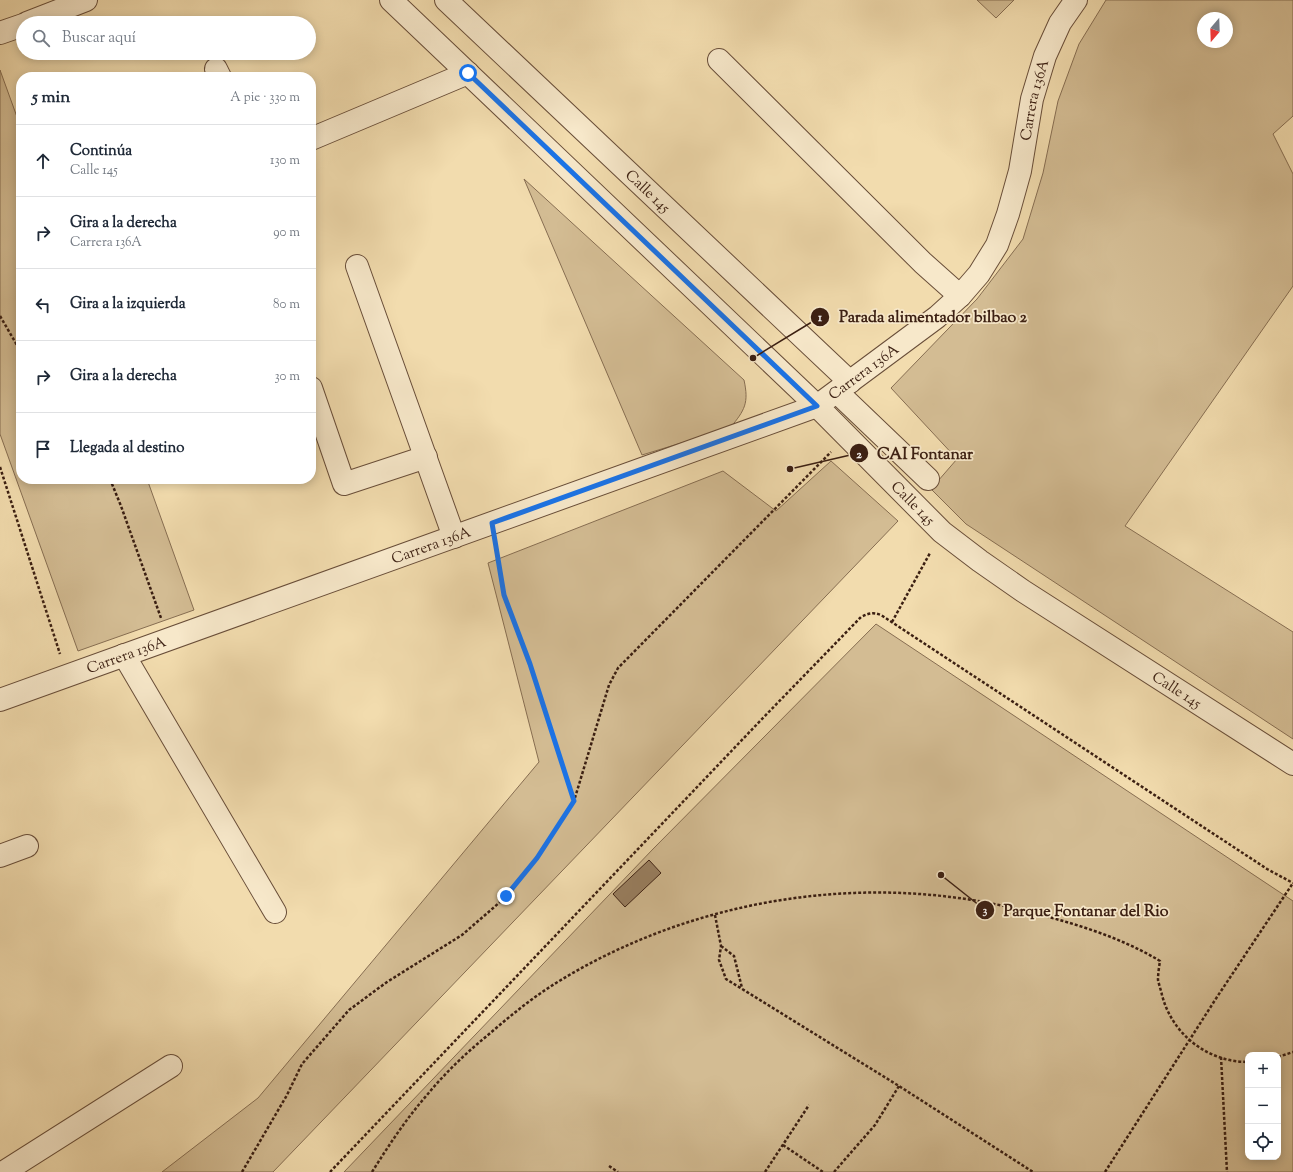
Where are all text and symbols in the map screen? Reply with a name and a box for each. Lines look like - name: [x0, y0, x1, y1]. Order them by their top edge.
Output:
- north arrow: [1197, 12, 1233, 48]
- search box: [16, 16, 316, 60]
- icon: search: [30, 27, 52, 49]
- text: Buscar aquí: [62, 28, 136, 49]
- street label: Carrera 136A: [1016, 57, 1055, 142]
- route start: [459, 64, 477, 82]
- text: 5 min: [32, 86, 70, 110]
- text: A pie · 330 m: [230, 89, 300, 107]
- text: Continúa: [70, 141, 132, 162]
- icon: ahead: [32, 150, 54, 172]
- text: 130 m: [270, 152, 300, 170]
- text: Calle 145: [70, 162, 118, 180]
- street label: Calle 145: [620, 166, 674, 219]
- text: Gira a la derecha: [70, 213, 177, 234]
- icon: right: [32, 222, 54, 244]
- text: 90 m: [273, 224, 300, 242]
- text: Carrera 136A: [70, 234, 142, 252]
- icon: left: [32, 294, 54, 316]
- text: Gira a la izquierda: [70, 294, 186, 315]
- text: 80 m: [273, 296, 300, 314]
- callout: Parada alimentador bilbao 2: [810, 303, 1035, 331]
- text: Parada alimentador bilbao 2: [839, 307, 1028, 330]
- text: 1: [817, 309, 823, 327]
- street label: Carrera 136A: [825, 340, 904, 406]
- icon: right: [32, 366, 54, 388]
- text: Gira a la derecha: [70, 366, 177, 387]
- text: 30 m: [274, 368, 300, 386]
- icon: arrive: [32, 438, 54, 460]
- text: Llegada al destino: [70, 438, 185, 459]
- callout: CAI Fontanar: [849, 439, 981, 467]
- text: CAI Fontanar: [877, 444, 974, 467]
- text: 2: [856, 446, 862, 464]
- street label: Calle 145: [885, 477, 939, 531]
- street label: Carrera 136A: [389, 522, 474, 570]
- street label: Carrera 136A: [84, 632, 169, 680]
- street label: Calle 145: [1147, 667, 1205, 715]
- route end: [497, 887, 515, 905]
- callout: Parque Fontanar del Rio: [975, 896, 1176, 924]
- text: Parque Fontanar del Rio: [1003, 901, 1169, 924]
- text: 3: [983, 902, 988, 920]
- map controls: [1245, 1052, 1281, 1160]
- button: +: [1245, 1052, 1281, 1088]
- button: −: [1245, 1088, 1281, 1124]
- button: locate: [1245, 1124, 1281, 1160]

